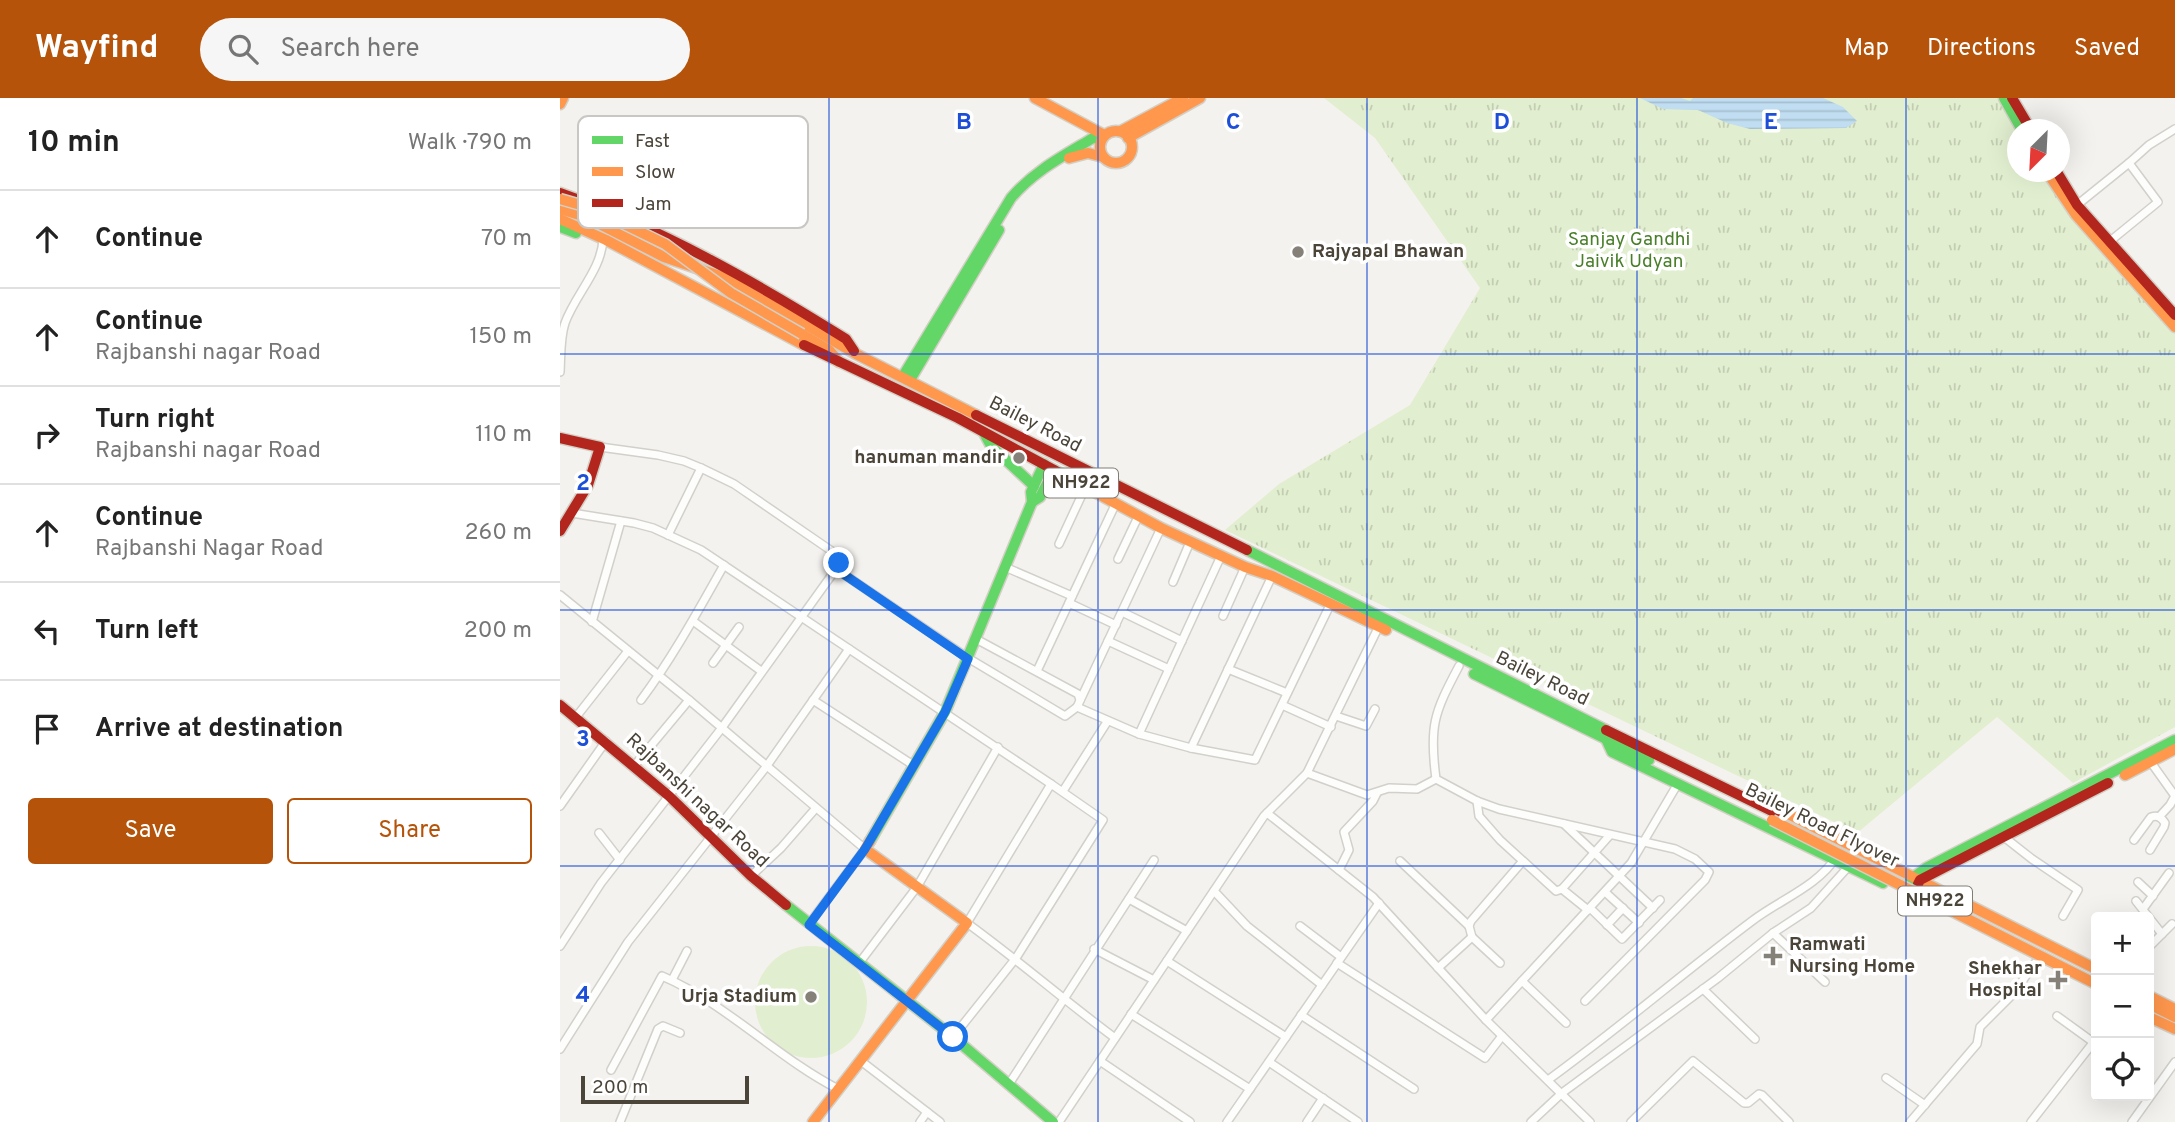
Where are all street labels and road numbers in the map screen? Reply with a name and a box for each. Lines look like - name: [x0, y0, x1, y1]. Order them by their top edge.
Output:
- street label: Bailey Road: [985, 391, 1085, 459]
- road number: NH922: [1044, 468, 1118, 498]
- street label: Bailey Road: [1491, 646, 1593, 712]
- street label: Rajbanshi nagar Road: [621, 729, 773, 873]
- street label: Bailey Road Flyover: [1741, 778, 1904, 874]
- road number: NH922: [1898, 886, 1972, 916]

